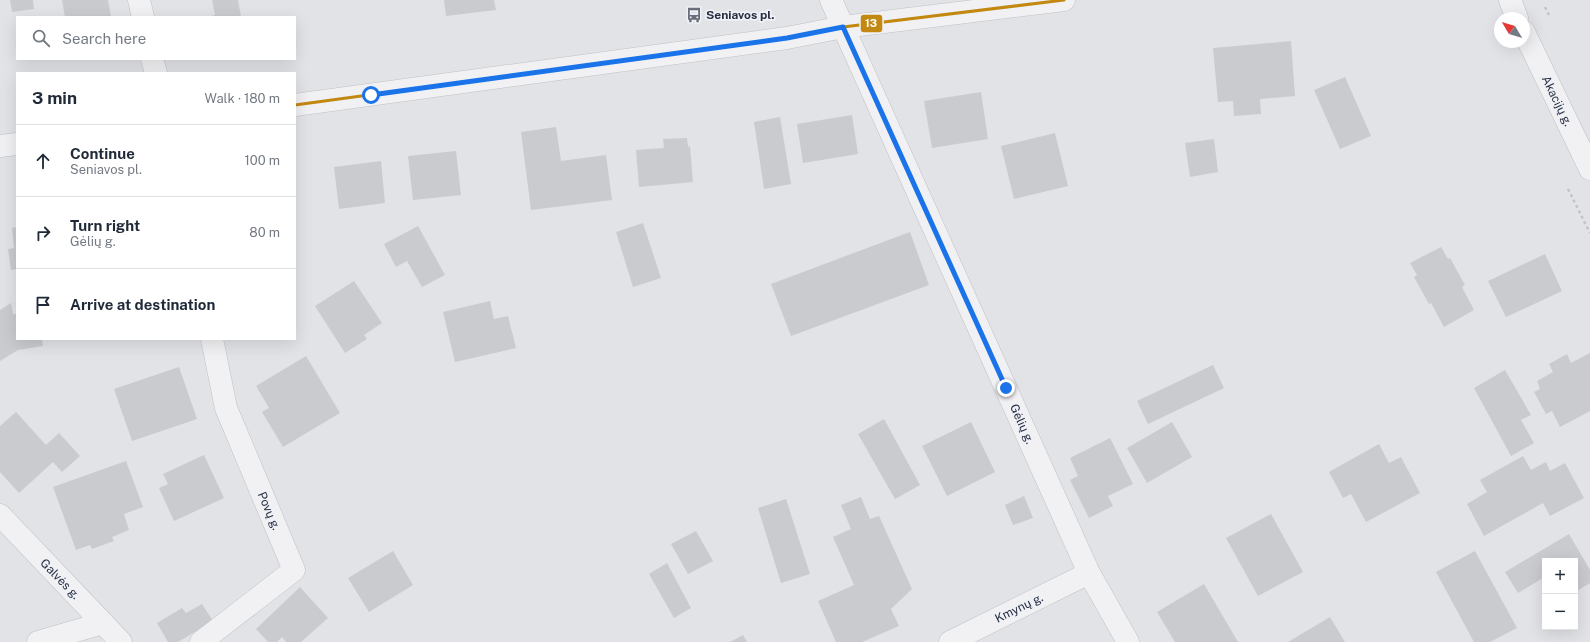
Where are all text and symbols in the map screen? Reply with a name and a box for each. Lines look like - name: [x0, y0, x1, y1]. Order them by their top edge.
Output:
- bus stop icon: Seniavos pl.: [685, 6, 703, 24]
- place label: Seniavos pl.: [706, 8, 775, 22]
- north arrow: [1494, 12, 1530, 48]
- line badge: 13: [860, 14, 883, 33]
- search box: [16, 16, 296, 60]
- text: 13: [865, 17, 877, 29]
- icon: search: [30, 27, 52, 49]
- text: Search here: [62, 30, 146, 47]
- street label: Akacijų g.: [1539, 74, 1575, 128]
- route start: [362, 86, 380, 104]
- text: 3 min: [32, 88, 77, 108]
- text: Walk · 180 m: [205, 91, 280, 106]
- text: Continue: [70, 145, 135, 162]
- icon: ahead: [32, 150, 54, 172]
- text: 100 m: [244, 153, 280, 168]
- text: Seniavos pl.: [70, 162, 142, 177]
- text: Turn right: [70, 217, 140, 234]
- icon: right: [32, 222, 54, 244]
- text: 80 m: [249, 225, 280, 240]
- text: Gėlių g.: [70, 234, 116, 249]
- icon: arrive: [32, 294, 54, 316]
- text: Arrive at destination: [70, 296, 215, 313]
- route end: [997, 379, 1015, 397]
- street label: Gėlių g.: [1007, 402, 1037, 446]
- street label: Povų g.: [255, 490, 283, 532]
- street label: Galvės g.: [37, 556, 83, 602]
- map controls: [1542, 558, 1578, 630]
- button: +: [1542, 558, 1578, 594]
- street label: Kmynų g.: [993, 590, 1045, 626]
- button: −: [1542, 594, 1578, 630]

